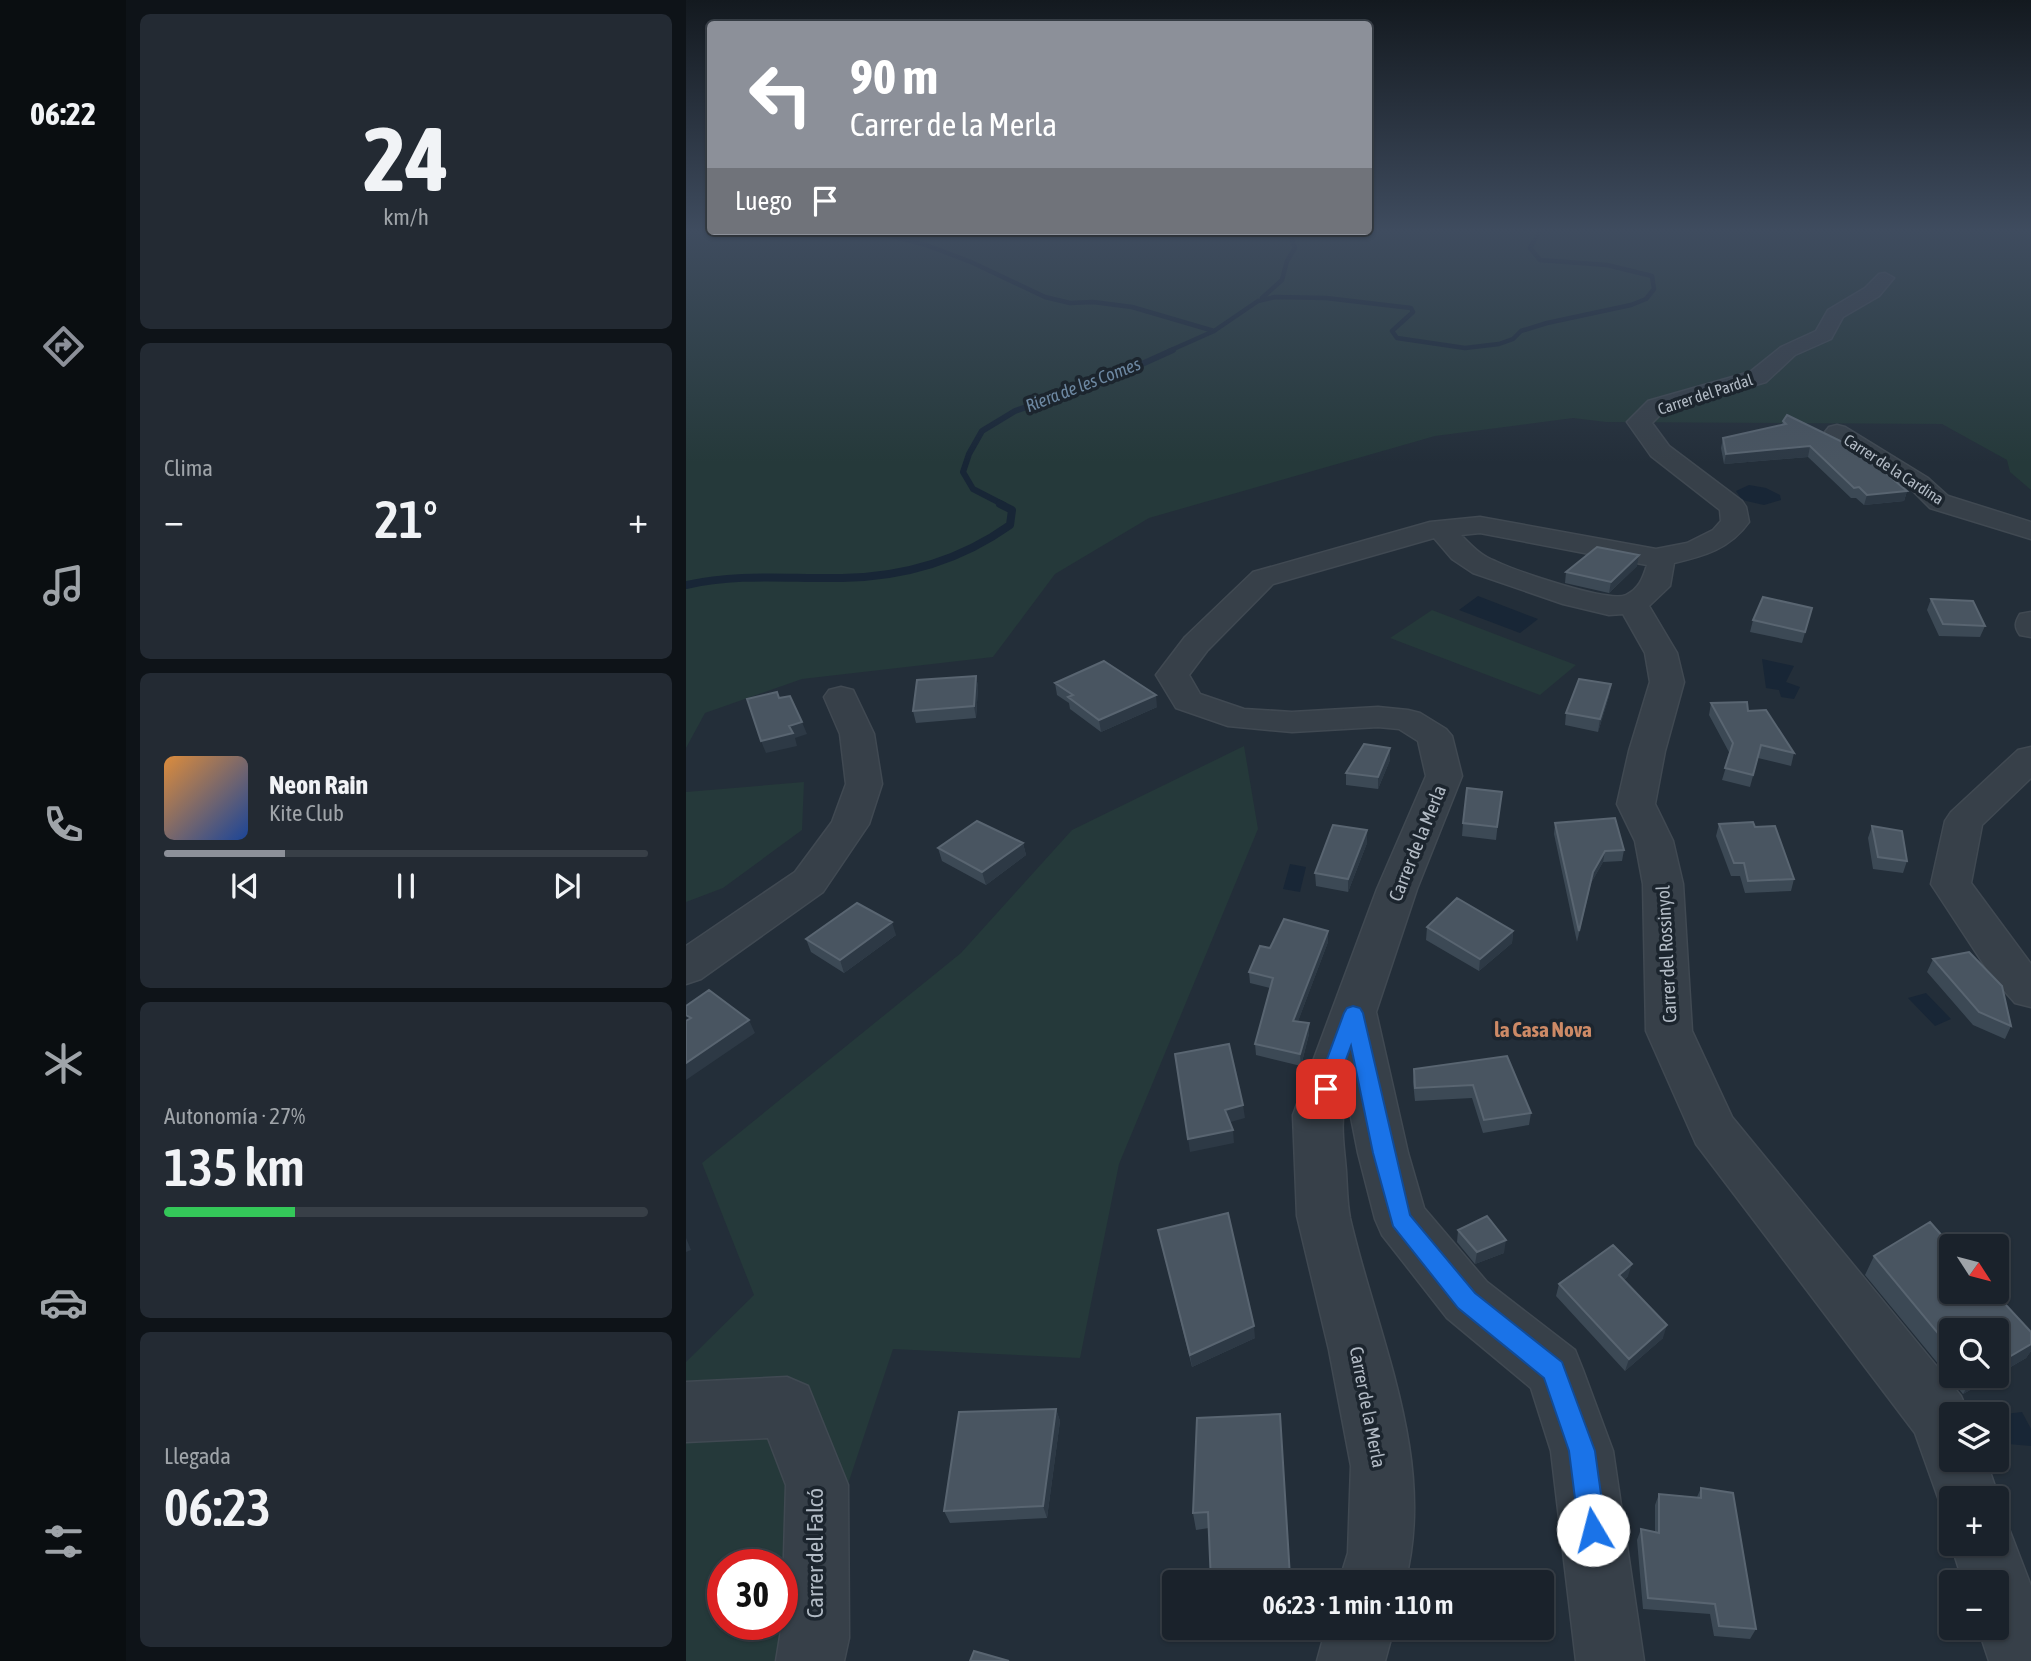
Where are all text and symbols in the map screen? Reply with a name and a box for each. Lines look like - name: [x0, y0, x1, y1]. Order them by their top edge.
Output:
- text: 90 m: [850, 48, 938, 104]
- icon: left: [735, 49, 826, 140]
- text: 06:22: [30, 95, 96, 132]
- text: 24: [363, 106, 449, 210]
- text: Carrer de la Merla: [850, 106, 1057, 143]
- icon: arrive: [806, 182, 844, 220]
- text: Luego: [735, 186, 792, 216]
- text: km/h: [383, 204, 429, 230]
- icon: directions: [39, 322, 88, 371]
- water label: Riera de les Comes: [1022, 353, 1143, 416]
- street label: Carrer del Pardal: [1655, 370, 1755, 418]
- street label: Carrer de la Cardina: [1841, 430, 1947, 508]
- text: Clima: [164, 455, 213, 481]
- text: 21°: [374, 489, 438, 549]
- text: −: [164, 498, 184, 541]
- text: +: [628, 498, 648, 541]
- icon: music: [39, 561, 88, 610]
- text: Neon Rain: [269, 770, 368, 800]
- street label: Carrer de la Merla: [1384, 782, 1450, 904]
- icon: phone: [39, 800, 88, 849]
- text: Kite Club: [269, 800, 344, 826]
- icon: previous: [226, 867, 264, 905]
- icon: pause: [387, 867, 425, 905]
- icon: next: [548, 867, 586, 905]
- street label: Carrer del Rossinyol: [1651, 885, 1681, 1023]
- district label: la Casa Nova: [1494, 1017, 1592, 1041]
- icon: climate: [39, 1039, 88, 1088]
- pin: [1296, 1059, 1356, 1119]
- icon: arrive: [1307, 1070, 1345, 1108]
- text: Autonomía · 27%: [164, 1103, 305, 1129]
- text: 135 km: [164, 1137, 305, 1197]
- north arrow: [1939, 1234, 2009, 1304]
- map controls: [1939, 1234, 2009, 1640]
- icon: car: [39, 1278, 88, 1327]
- button: search: [1939, 1318, 2009, 1388]
- street label: Carrer de la Merla: [1345, 1345, 1391, 1469]
- button: layers: [1939, 1402, 2009, 1472]
- text: Llegada: [164, 1443, 231, 1469]
- text: 06:23: [164, 1477, 271, 1537]
- button: +: [1939, 1486, 2009, 1556]
- street label: Carrer del Falcó: [802, 1488, 828, 1618]
- position arrow: [1556, 1493, 1630, 1567]
- icon: filters: [39, 1517, 88, 1566]
- speed limit sign: 30: [707, 1549, 798, 1640]
- button: −: [1939, 1570, 2009, 1640]
- text: 06:23 · 1 min · 110 m: [1263, 1590, 1453, 1620]

